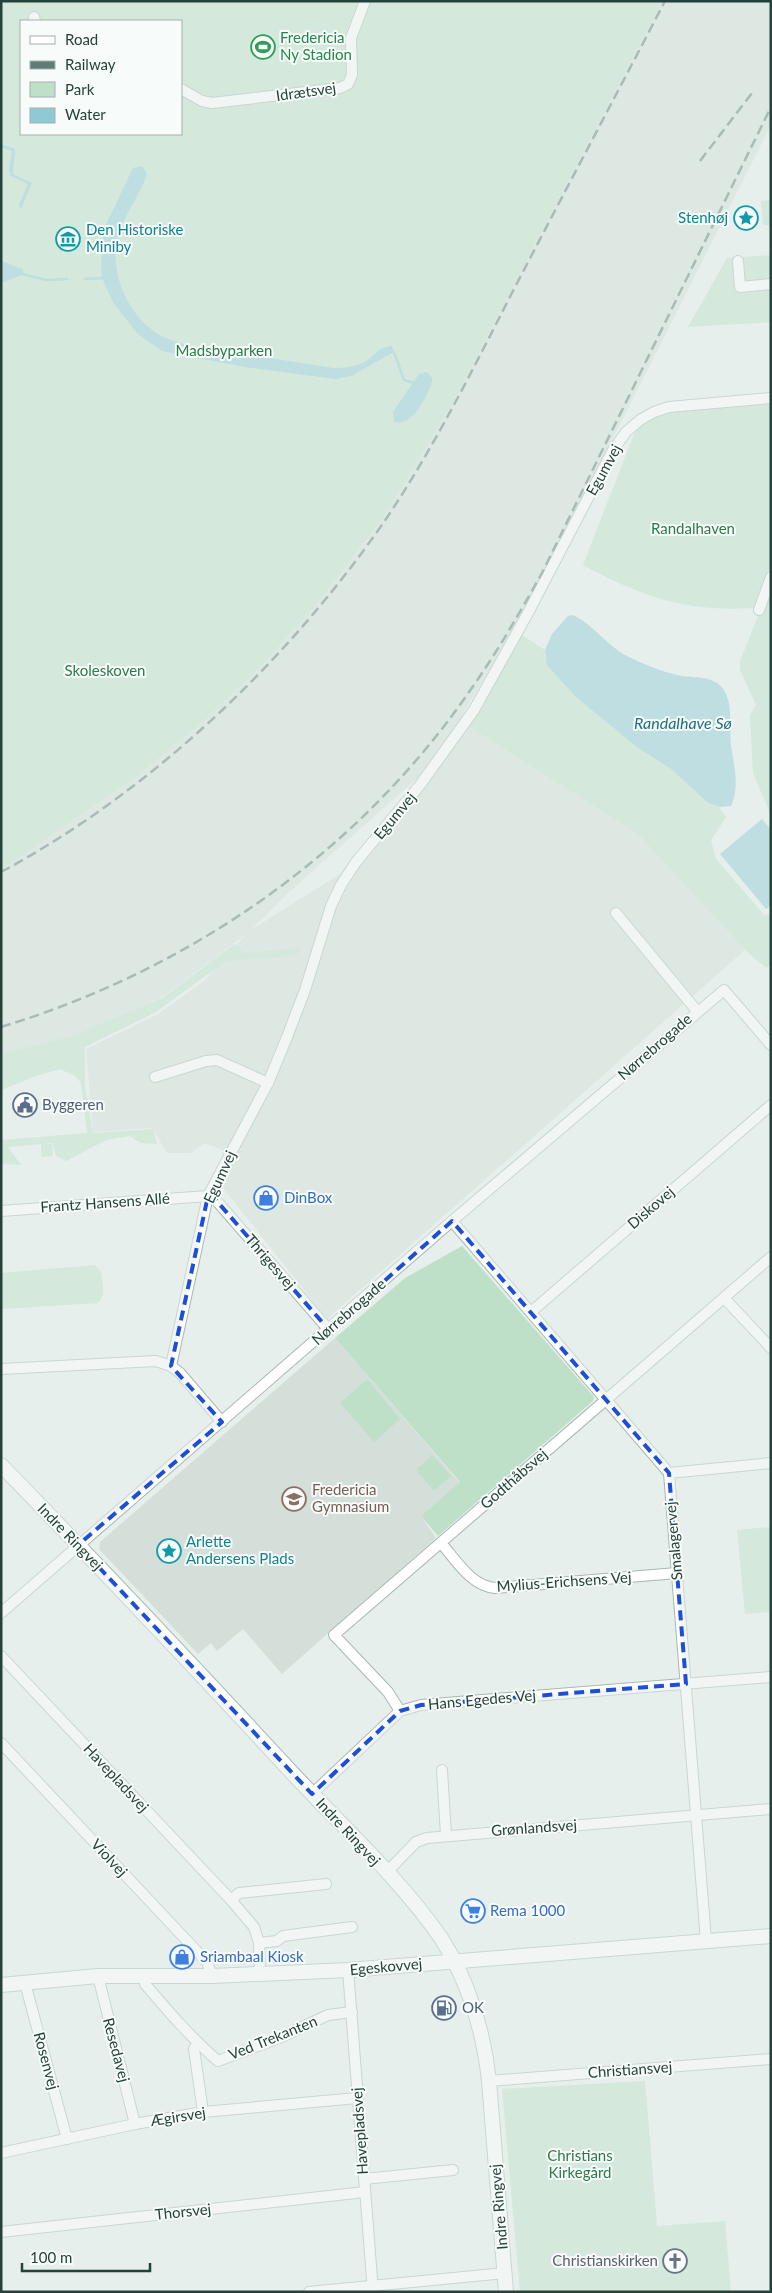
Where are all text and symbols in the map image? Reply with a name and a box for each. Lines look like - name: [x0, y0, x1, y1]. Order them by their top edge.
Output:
- legend: [20, 20, 182, 135]
- place label: Fredericia Ny Stadion: [280, 28, 352, 63]
- text: Road: [65, 30, 98, 48]
- sports icon: Fredericia Ny Stadion: [250, 34, 276, 60]
- text: Railway: [65, 55, 116, 73]
- street label: Idrætsvej: [275, 78, 337, 104]
- text: Park: [65, 80, 95, 98]
- text: Water: [65, 105, 106, 123]
- place icon: Stenhøj: [733, 205, 759, 231]
- place label: Stenhøj: [678, 208, 728, 226]
- place label: Den Historiske Miniby: [86, 220, 183, 255]
- museum icon: Den Historiske Miniby: [55, 226, 81, 252]
- park label: Madsbyparken: [176, 341, 272, 359]
- street label: Egumvej: [582, 441, 625, 498]
- park label: Randalhaven: [651, 519, 735, 537]
- park label: Skoleskoven: [65, 661, 145, 679]
- water label: Randalhave Sø: [634, 713, 732, 732]
- street label: Egumvej: [369, 788, 419, 843]
- street label: Nørrebrogade: [614, 1009, 695, 1083]
- public building icon: Byggeren: [12, 1092, 38, 1118]
- place label: Byggeren: [42, 1095, 104, 1113]
- street label: Egumvej: [199, 1147, 239, 1206]
- street label: Diskovej: [623, 1182, 677, 1232]
- shop icon: DinBox: [253, 1185, 279, 1211]
- street label: Frantz Hansens Allé: [40, 1188, 170, 1216]
- place label: DinBox: [284, 1188, 333, 1206]
- street label: Thrigesvej: [242, 1230, 300, 1293]
- street label: Nørrebrogade: [308, 1274, 389, 1348]
- street label: Godthåbsvej: [476, 1444, 550, 1512]
- place label: Fredericia Gymnasium: [312, 1480, 389, 1515]
- school or university icon: Fredericia Gymnasium: [281, 1486, 307, 1512]
- street label: Indre Ringvej: [34, 1499, 107, 1573]
- street label: Smalagervej: [661, 1501, 685, 1581]
- place label: Arlette Andersens Plads: [186, 1532, 294, 1567]
- place icon: Arlette Andersens Plads: [156, 1538, 182, 1564]
- street label: Mylius-Erichsens Vej: [496, 1567, 632, 1595]
- street label: Hans Egedes Vej: [427, 1685, 537, 1713]
- street label: Havepladsvej: [80, 1739, 153, 1815]
- street label: Indre Ringvej: [313, 1794, 385, 1869]
- street label: Grønlandsvej: [490, 1815, 577, 1839]
- street label: Violvej: [88, 1835, 132, 1880]
- supermarket icon: Rema 1000: [460, 1898, 486, 1924]
- place label: Rema 1000: [490, 1901, 566, 1919]
- shop icon: Sriambaal Kiosk: [169, 1944, 195, 1970]
- place label: Sriambaal Kiosk: [200, 1947, 304, 1965]
- street label: Egeskovvej: [349, 1954, 423, 1978]
- fuel station icon: OK: [431, 1995, 457, 2021]
- place label: OK: [462, 1998, 484, 2016]
- street label: Ved Trekanten: [226, 2011, 320, 2063]
- street label: Resedavej: [100, 2016, 134, 2084]
- street label: Rosenvej: [31, 2030, 63, 2092]
- street label: Christiansvej: [587, 2057, 673, 2081]
- street label: Havepladsvej: [347, 2087, 371, 2175]
- street label: Ægirsvej: [148, 2103, 207, 2129]
- park label: Christians Kirkegård: [547, 2146, 613, 2181]
- street label: Indre Ringvej: [485, 2164, 511, 2251]
- street label: Thorsvej: [154, 2199, 212, 2223]
- scale bar: [22, 2240, 150, 2272]
- text: 100 m: [30, 2248, 72, 2266]
- church icon: Christianskirken: [662, 2248, 688, 2274]
- place label: Christianskirken: [552, 2251, 658, 2269]

